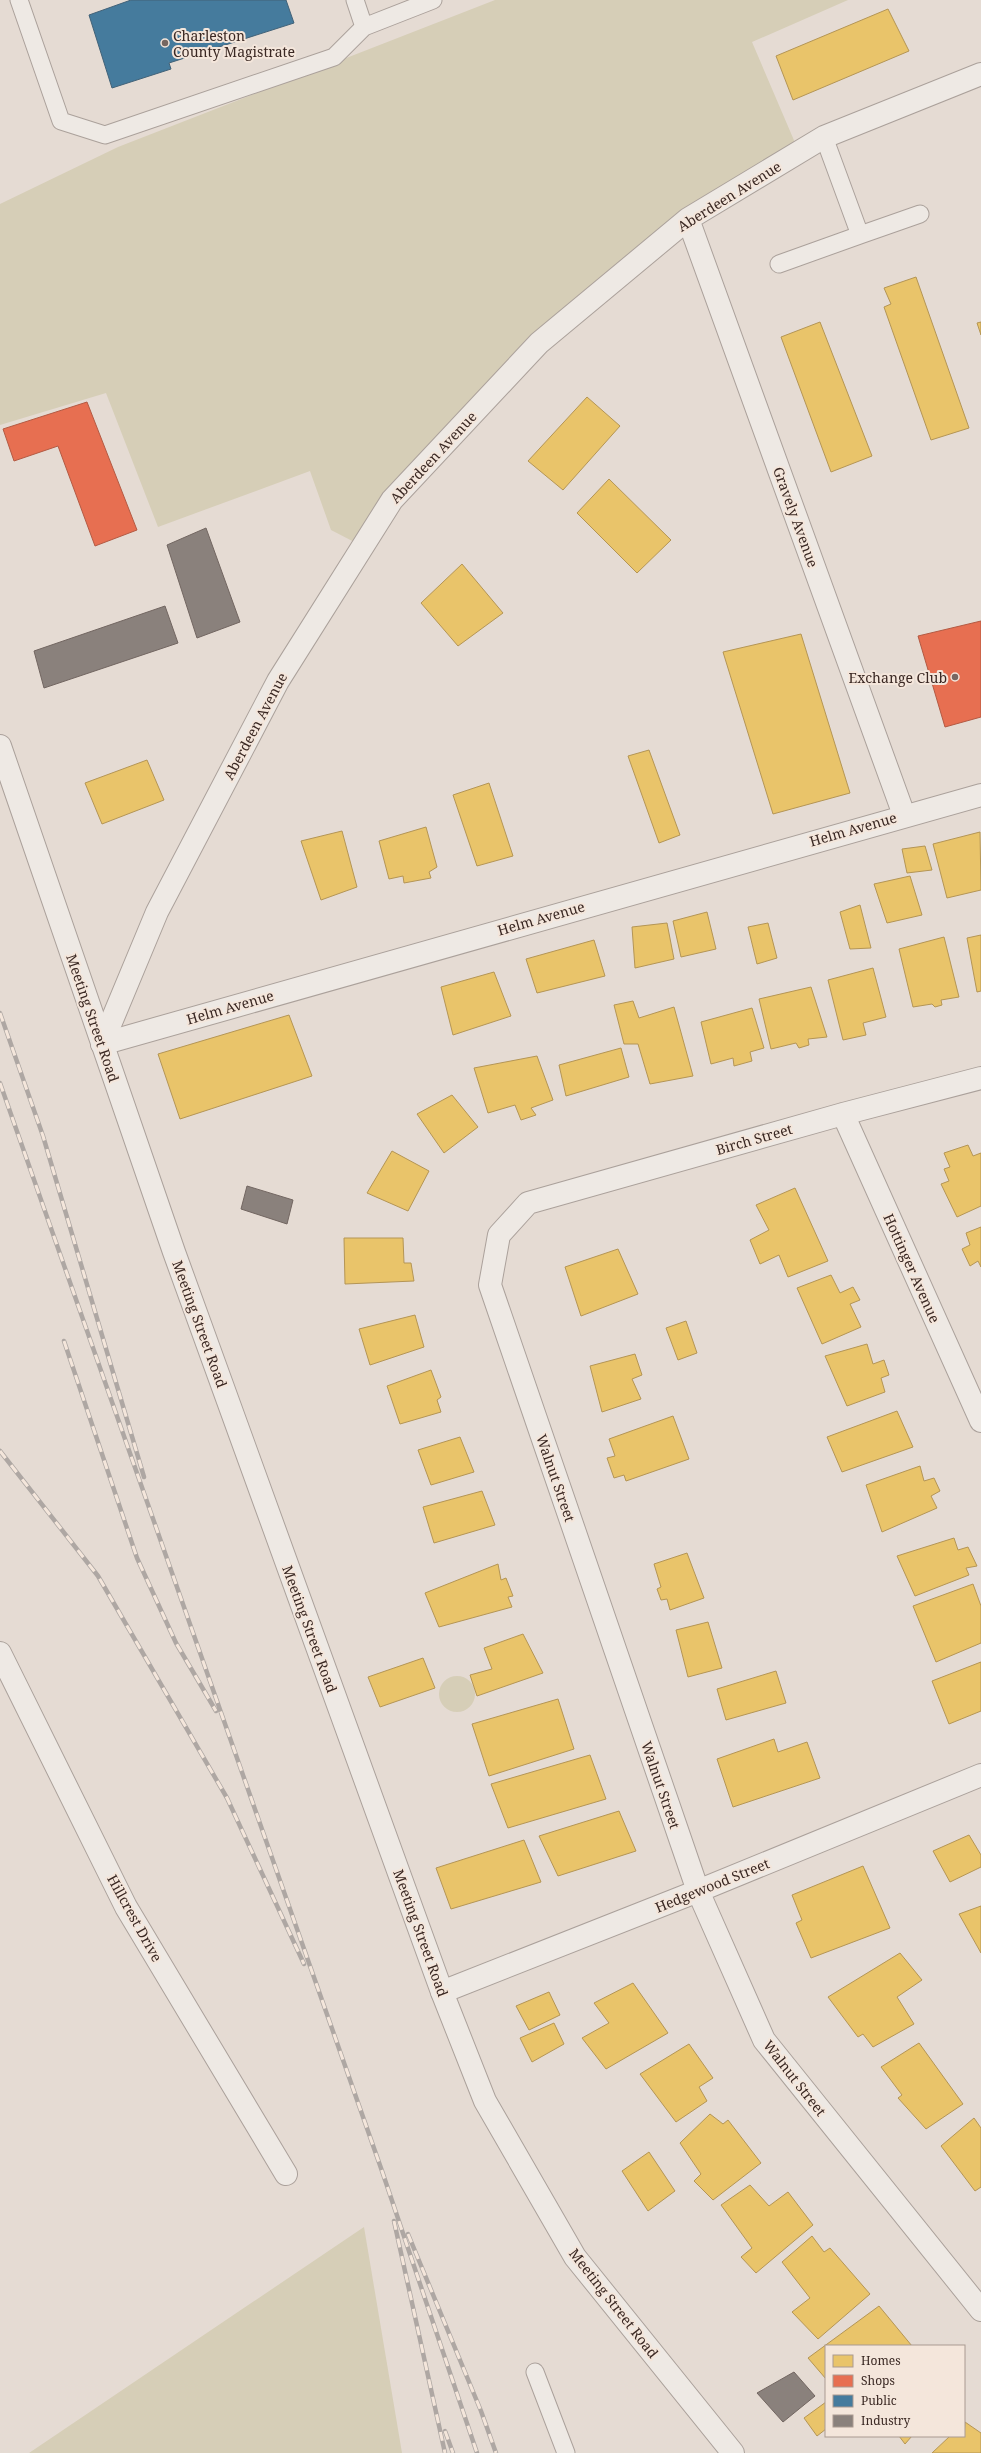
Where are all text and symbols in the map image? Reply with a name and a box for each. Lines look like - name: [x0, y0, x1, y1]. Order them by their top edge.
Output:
- place label: Charleston County Magistrate: [173, 26, 295, 61]
- marker: Charleston County Magistrate: [160, 38, 170, 48]
- street label: Aberdeen Avenue: [674, 156, 784, 236]
- street label: Aberdeen Avenue: [386, 407, 480, 507]
- street label: Gravely Avenue: [769, 464, 823, 570]
- place label: Exchange Club: [848, 668, 947, 687]
- street label: Aberdeen Avenue: [219, 669, 291, 783]
- marker: Exchange Club: [950, 672, 960, 682]
- street label: Helm Avenue: [807, 807, 899, 851]
- street label: Helm Avenue: [495, 896, 587, 940]
- street label: Meeting Street Road: [62, 951, 124, 1085]
- street label: Helm Avenue: [184, 985, 276, 1029]
- street label: Birch Street: [714, 1119, 795, 1159]
- street label: Hottinger Avenue: [879, 1210, 945, 1326]
- street label: Meeting Street Road: [168, 1258, 232, 1391]
- street label: Walnut Street: [532, 1432, 580, 1524]
- street label: Meeting Street Road: [278, 1563, 342, 1696]
- street label: Walnut Street: [637, 1739, 685, 1831]
- street label: Hedgewood Street: [652, 1853, 772, 1917]
- street label: Meeting Street Road: [389, 1867, 453, 2000]
- street label: Hillcrest Drive: [103, 1871, 167, 1965]
- street label: Walnut Street: [759, 2036, 831, 2120]
- street label: Meeting Street Road: [565, 2244, 663, 2362]
- legend: [825, 2345, 965, 2437]
- text: Homes: [861, 2352, 901, 2369]
- text: Shops: [861, 2372, 895, 2389]
- text: Public: [861, 2392, 897, 2409]
- text: Industry: [861, 2412, 910, 2429]

